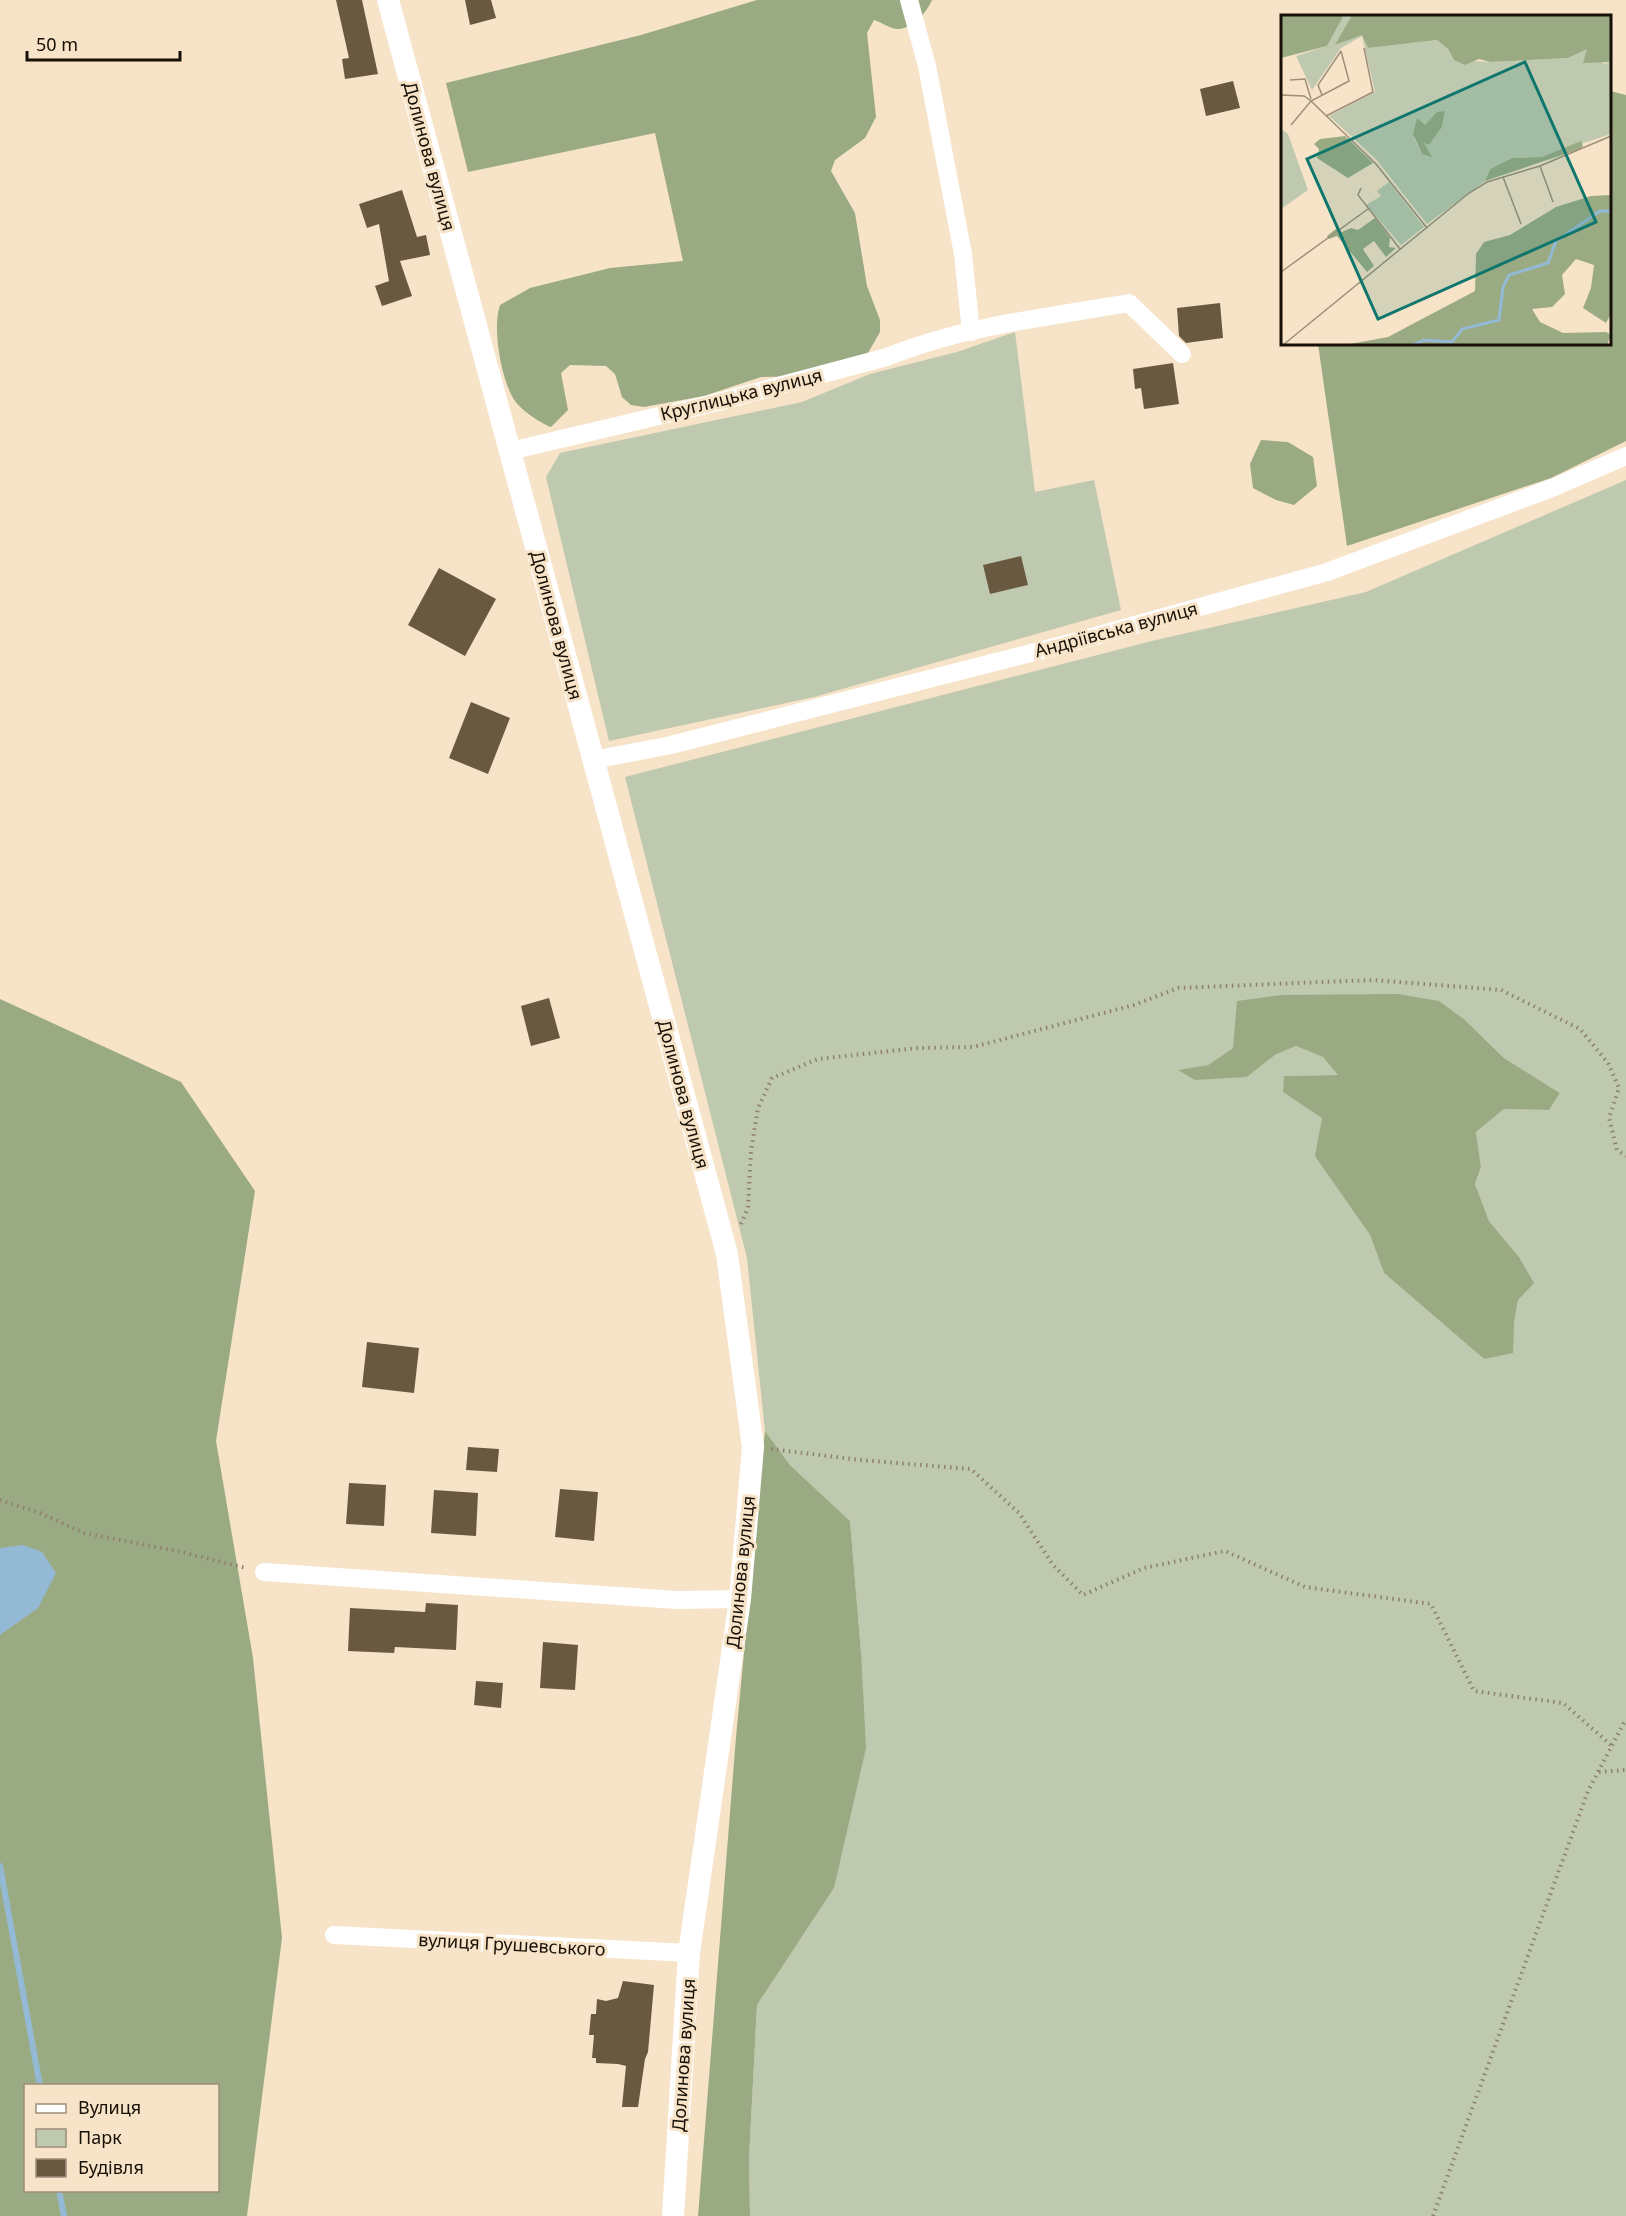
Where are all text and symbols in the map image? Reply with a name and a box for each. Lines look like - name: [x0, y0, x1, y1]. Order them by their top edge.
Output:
- inset map: [1281, 15, 1611, 345]
- scale bar: [27, 24, 180, 62]
- text: 50 m: [36, 32, 78, 56]
- street label: Долинова вулиця: [399, 79, 461, 233]
- street label: Круглицька вулиця: [658, 362, 824, 426]
- street label: Долинова вулиця: [526, 548, 588, 702]
- street label: Андріївська вулиця: [1032, 596, 1200, 662]
- street label: Долинова вулиця: [653, 1017, 715, 1171]
- street label: Долинова вулиця: [720, 1494, 760, 1650]
- street label: вулиця Грушевського: [418, 1927, 606, 1961]
- street label: Долинова вулиця: [666, 1978, 700, 2132]
- legend: [24, 2084, 219, 2192]
- text: Вулиця: [78, 2095, 141, 2119]
- text: Парк: [78, 2125, 122, 2149]
- text: Будівля: [78, 2155, 144, 2179]

